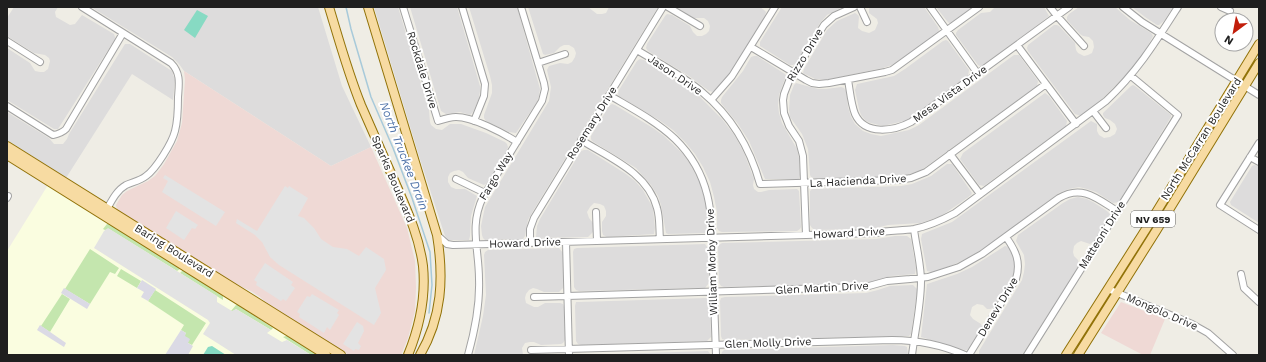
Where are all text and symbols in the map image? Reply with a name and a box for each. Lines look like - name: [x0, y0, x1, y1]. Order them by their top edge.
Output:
- north arrow: [1214, 12, 1254, 52]
- street label: Rizzo Drive: [784, 26, 826, 84]
- street label: Rockdale Drive: [404, 30, 440, 110]
- text: N: [1222, 32, 1236, 48]
- street label: Jason Drive: [645, 52, 705, 98]
- street label: Mesa Vista Drive: [910, 63, 990, 125]
- street label: North McCarran Boulevard: [1158, 75, 1244, 203]
- street label: Rosemary Drive: [564, 84, 620, 162]
- water label: North Truckee Drain: [377, 100, 431, 212]
- street label: Sparks Boulevard: [369, 133, 417, 225]
- street label: Fargo Way: [476, 149, 516, 203]
- street label: La Hacienda Drive: [809, 172, 907, 190]
- street label: Matteoni Drive: [1076, 199, 1128, 271]
- street label: William Morby Drive: [704, 208, 720, 316]
- road number: NV 659: [1131, 211, 1175, 227]
- street label: Baring Boulevard: [132, 222, 216, 280]
- street label: Howard Drive: [813, 225, 885, 241]
- street label: Howard Drive: [489, 235, 561, 251]
- street label: Denevi Drive: [975, 275, 1021, 339]
- street label: Glen Martin Drive: [775, 279, 869, 297]
- street label: Mongolo Drive: [1124, 291, 1200, 333]
- street label: Glen Molly Drive: [724, 335, 812, 351]

